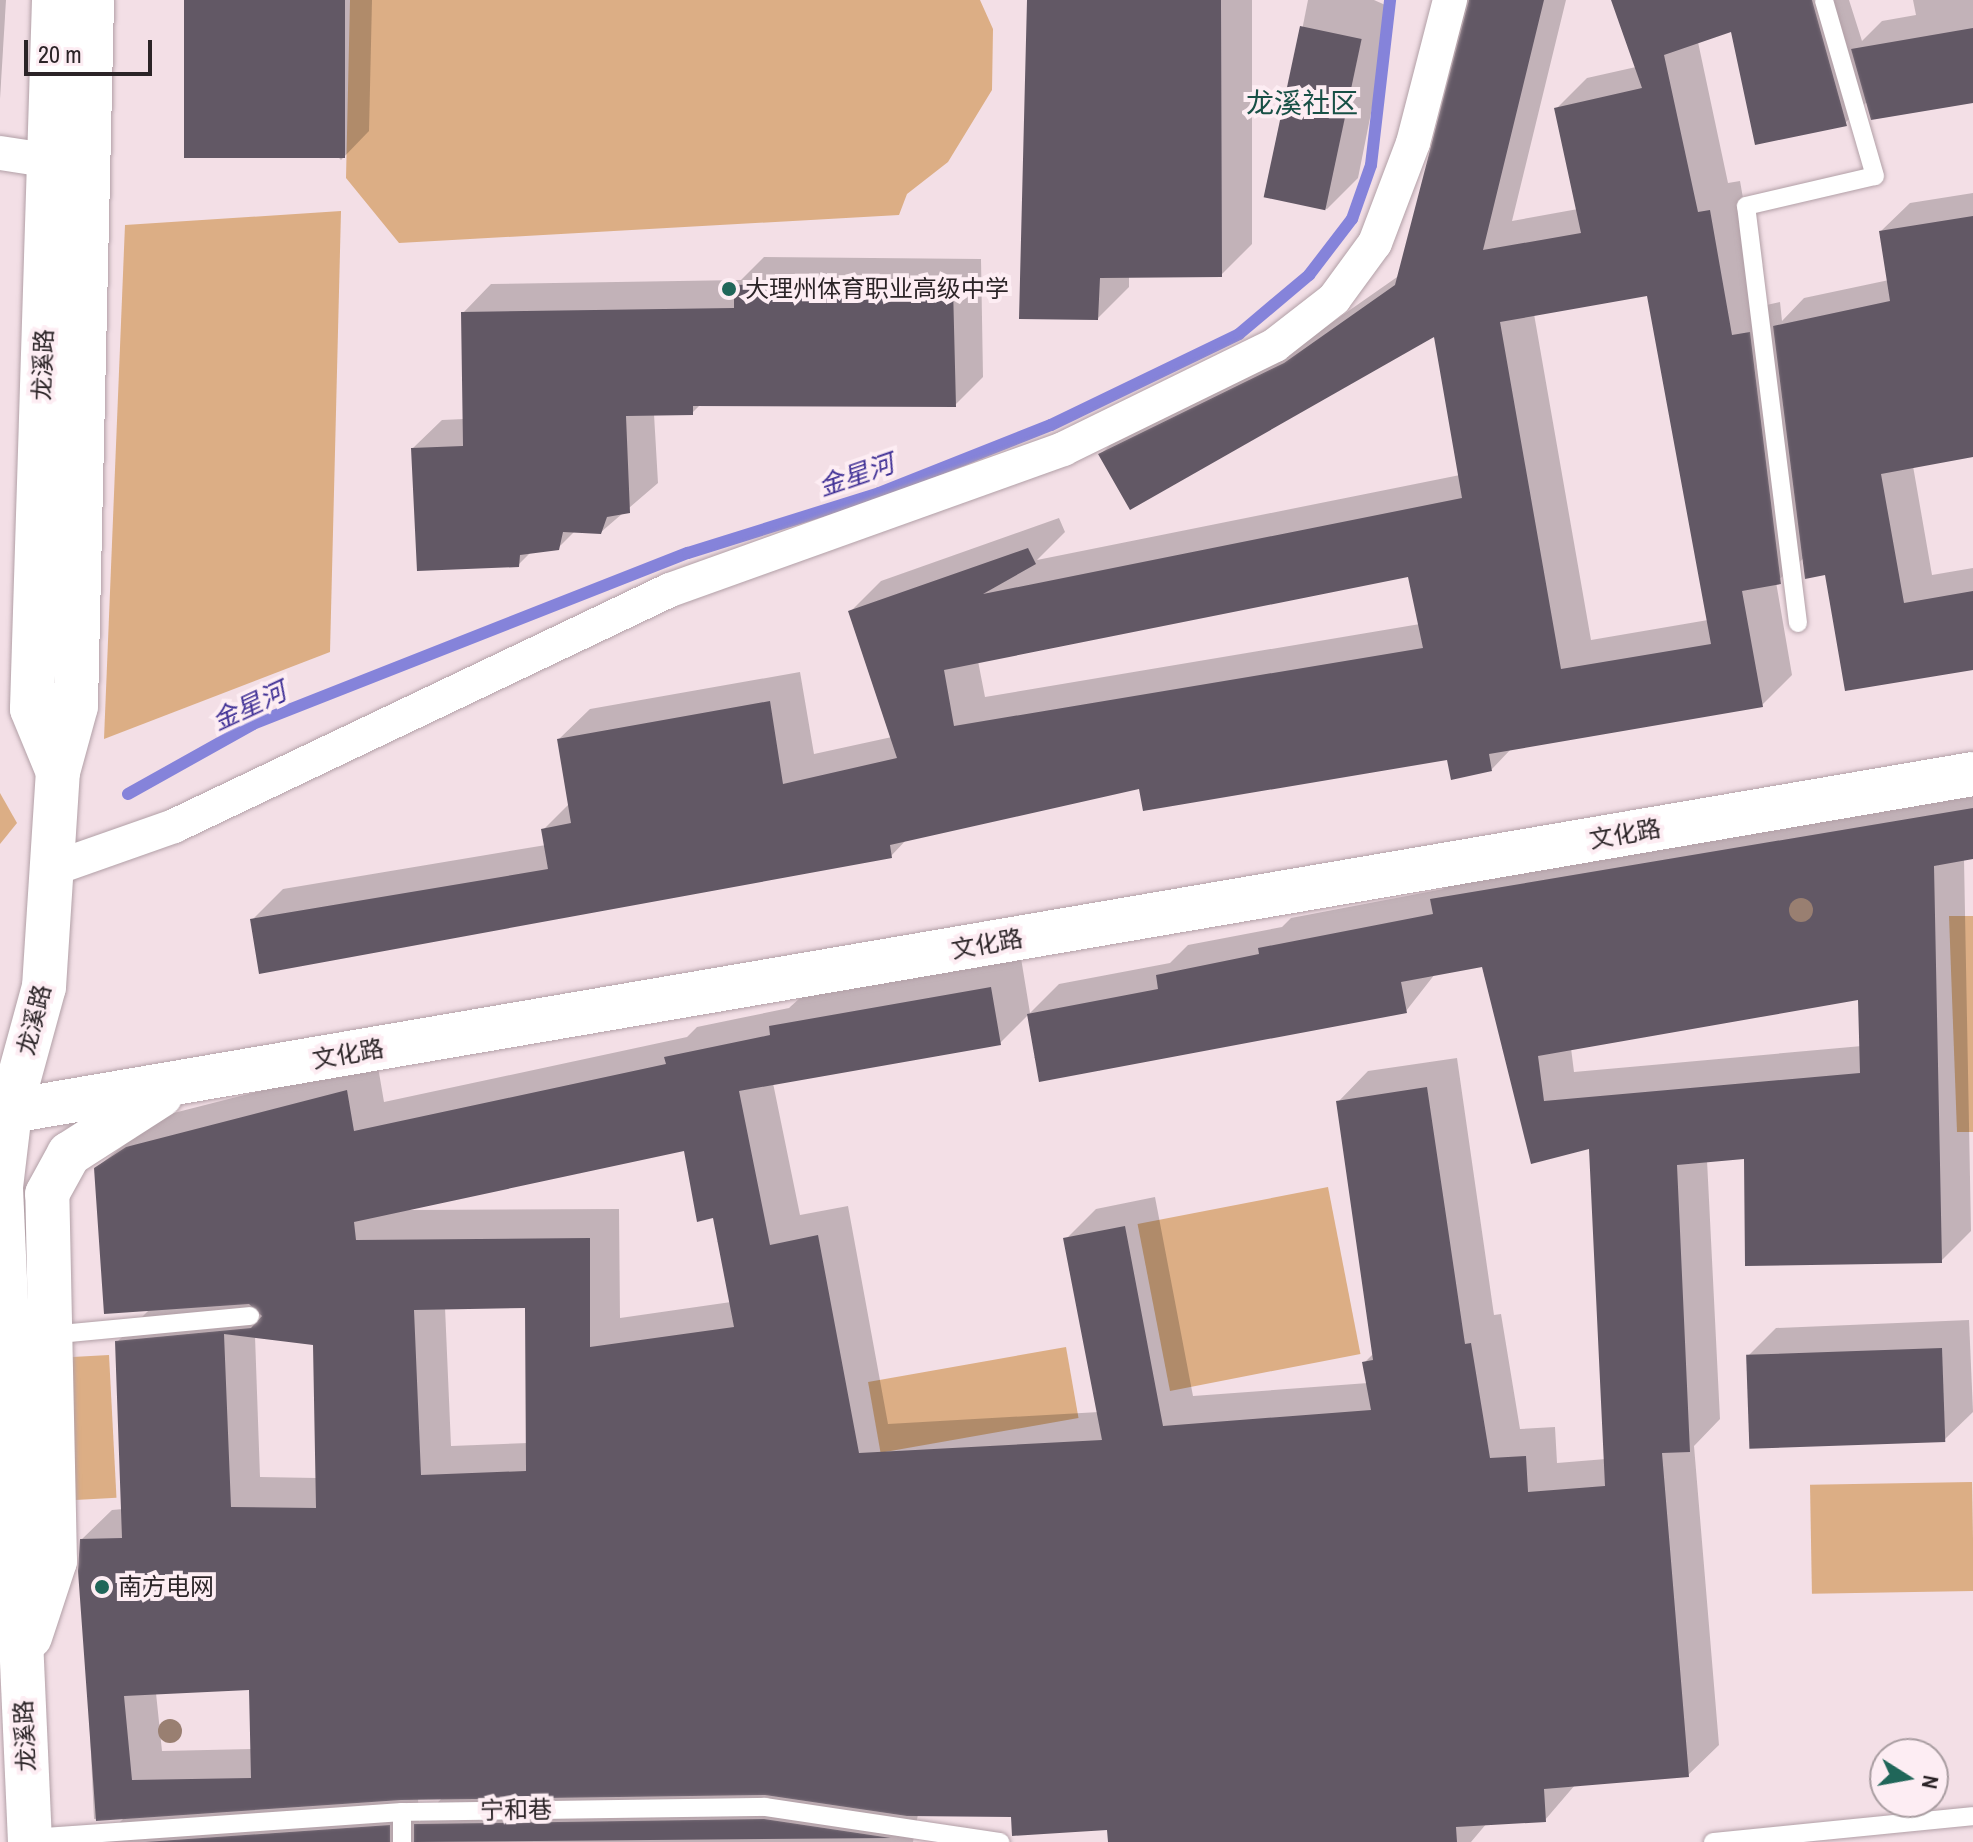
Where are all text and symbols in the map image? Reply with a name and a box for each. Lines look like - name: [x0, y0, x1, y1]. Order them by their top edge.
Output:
- scale bar: [28, 24, 156, 74]
- text: 20 m: [38, 38, 82, 70]
- district label: 龙溪社区: [1246, 86, 1358, 120]
- place label: 大理州体育职业高级中学: [745, 275, 1009, 303]
- marker: 大理州体育职业高级中学: [720, 280, 738, 298]
- street label: 龙溪路: [27, 329, 59, 401]
- water label: 金星河: [814, 448, 898, 502]
- water label: 金星河: [207, 675, 291, 737]
- street label: 文化路: [1587, 814, 1663, 854]
- street label: 文化路: [949, 924, 1025, 964]
- street label: 龙溪路: [11, 982, 57, 1058]
- street label: 文化路: [310, 1034, 386, 1074]
- place label: 南方电网: [118, 1573, 214, 1601]
- marker: 南方电网: [93, 1578, 111, 1596]
- street label: 龙溪路: [9, 1699, 41, 1773]
- north arrow: [1869, 1738, 1949, 1818]
- text: N: [1915, 1773, 1947, 1791]
- street label: 宁和巷: [480, 1795, 552, 1825]

